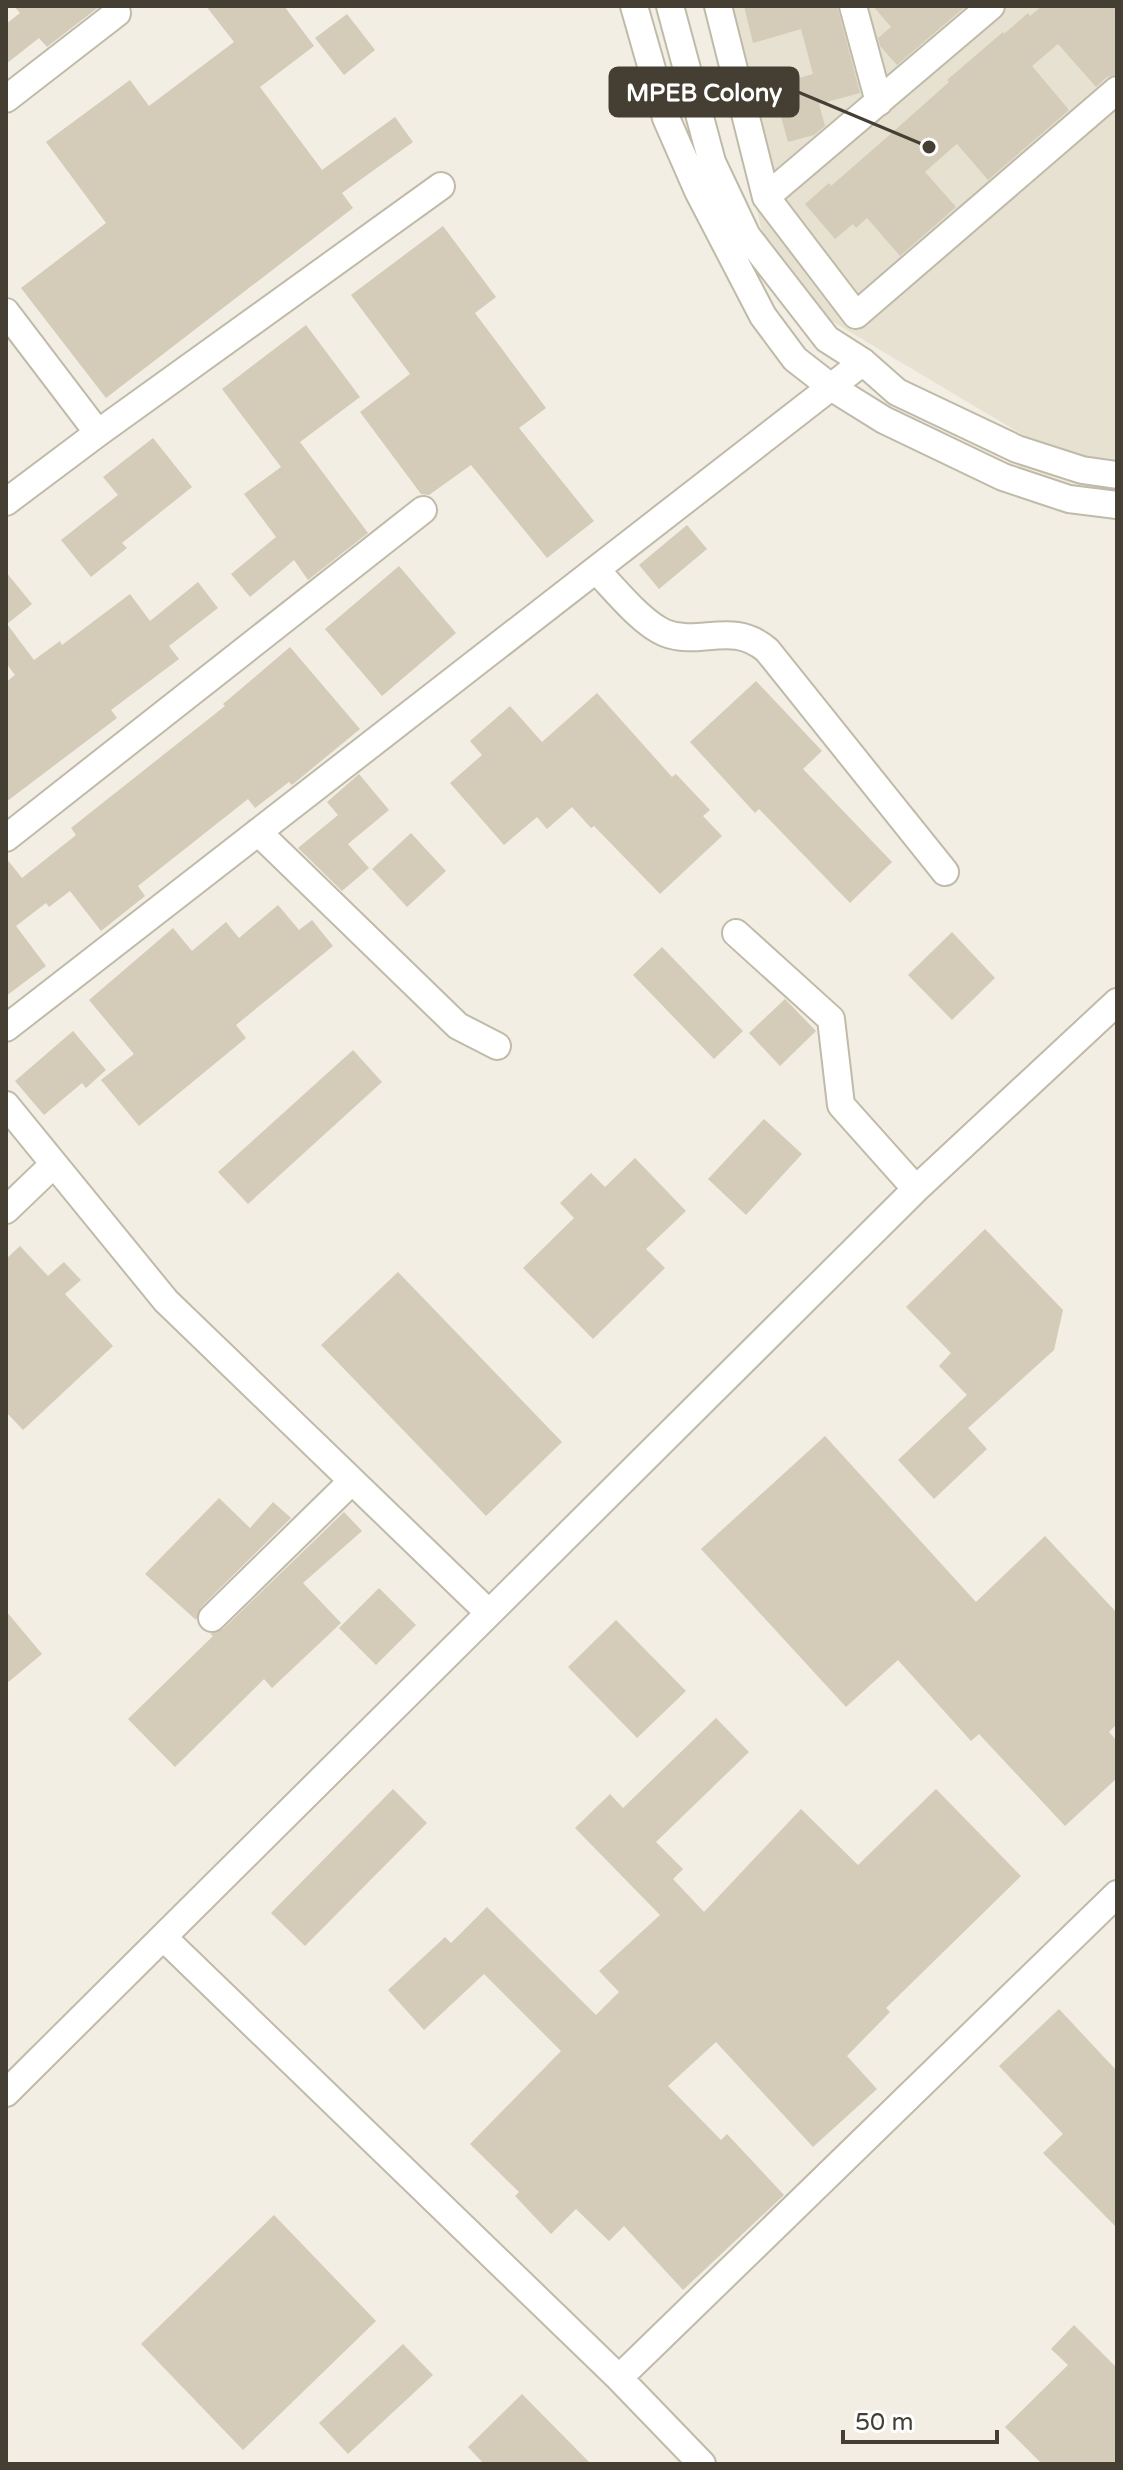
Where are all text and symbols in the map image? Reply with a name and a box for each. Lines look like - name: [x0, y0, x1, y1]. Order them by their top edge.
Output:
- callout: MPEB Colony: [610, 68, 798, 116]
- text: MPEB Colony: [626, 79, 782, 108]
- scale bar: [843, 2394, 997, 2444]
- text: 50 m: [855, 2408, 913, 2437]

